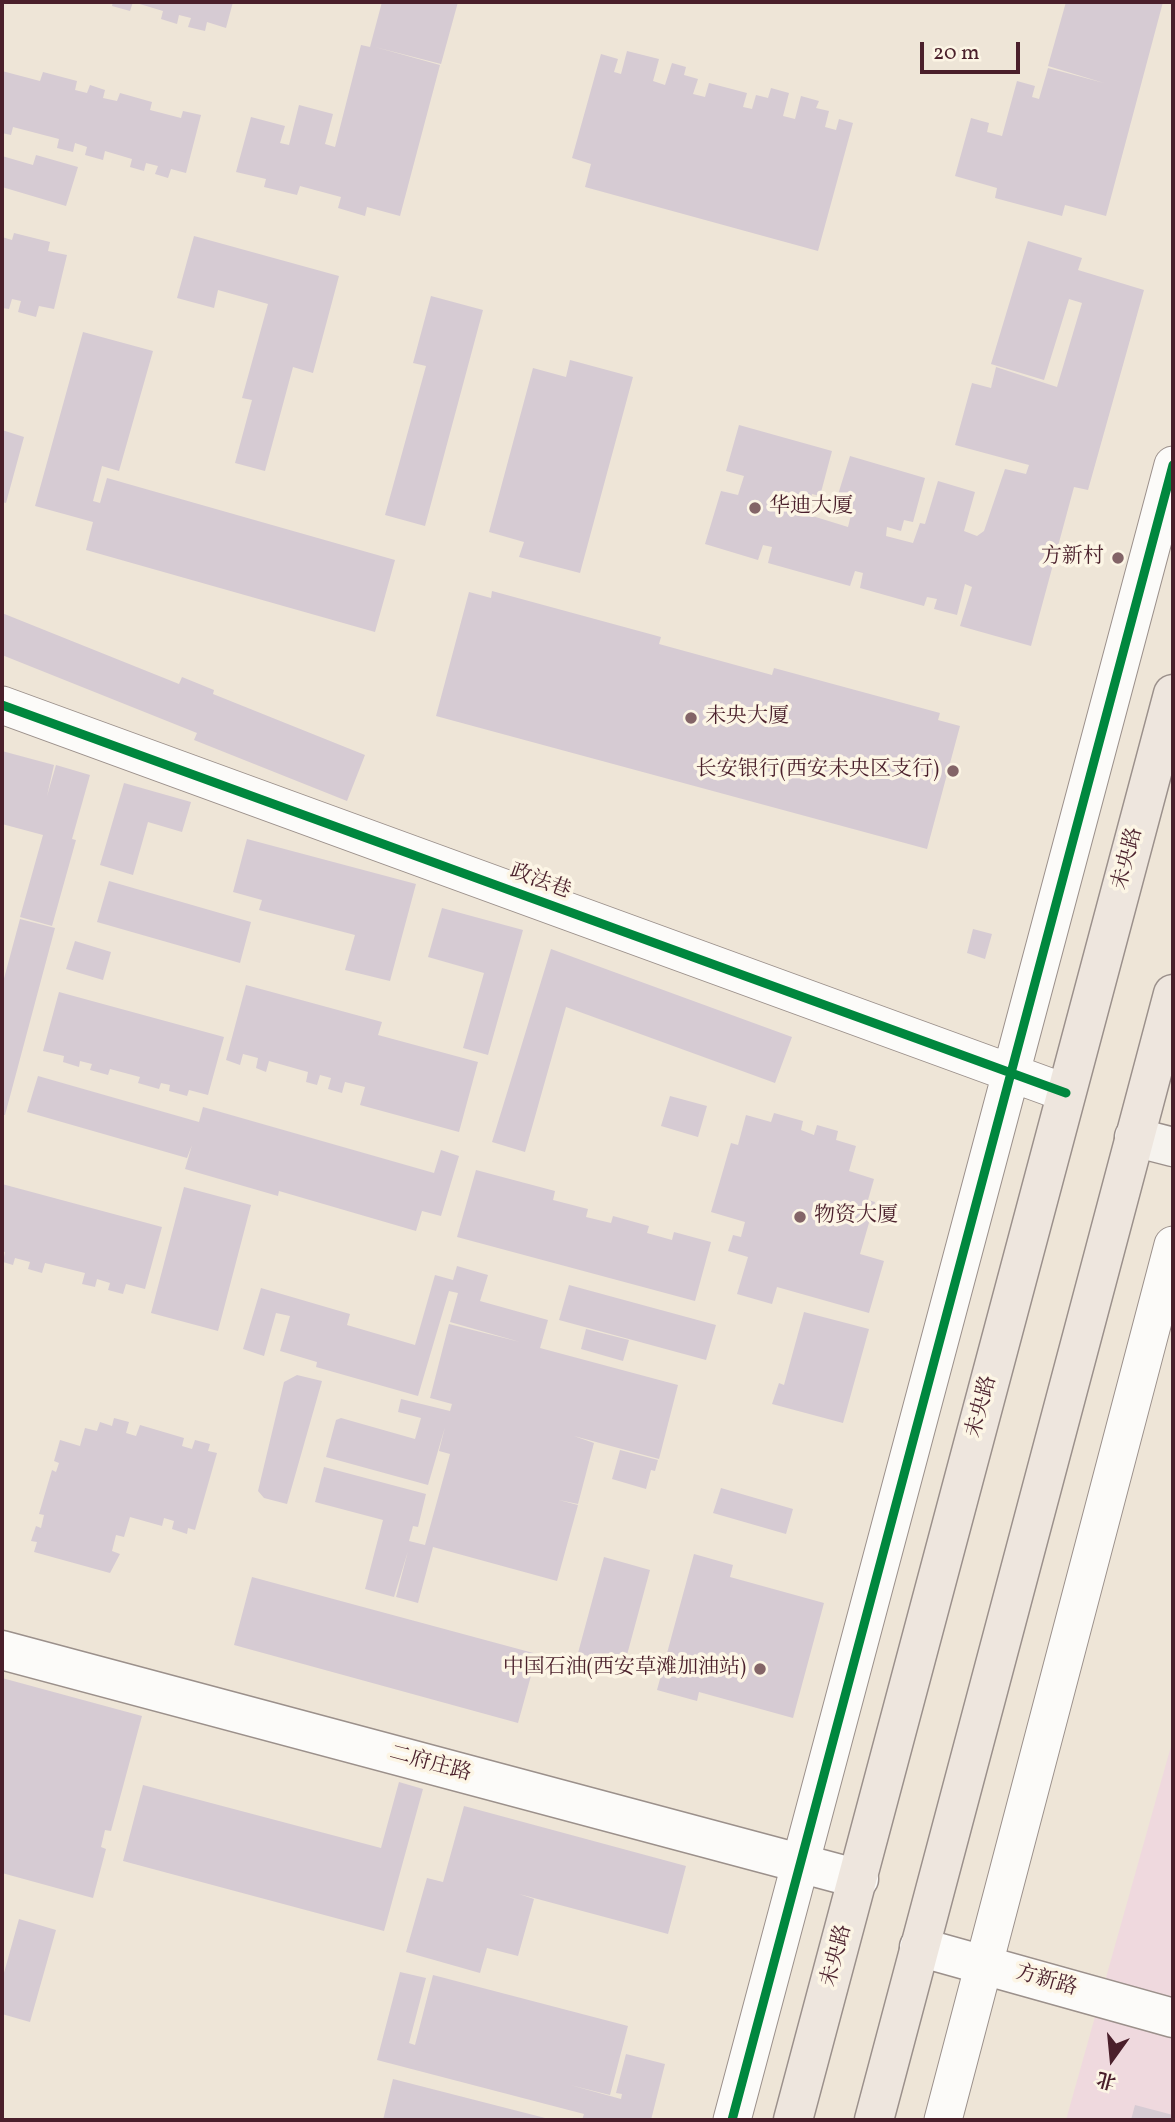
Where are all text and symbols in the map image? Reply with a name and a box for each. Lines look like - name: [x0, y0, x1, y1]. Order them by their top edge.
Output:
- scale bar: [923, 28, 1023, 72]
- text: 20 m: [933, 39, 979, 68]
- place label: 华迪大厦: [769, 495, 853, 521]
- marker: 华迪大厦: [747, 500, 763, 516]
- place label: 方新村: [1041, 545, 1104, 571]
- marker: 方新村: [1110, 550, 1126, 566]
- place label: 未央大厦: [705, 705, 789, 731]
- marker: 未央大厦: [683, 710, 699, 726]
- place label: 长安银行(西安未央区支行): [696, 758, 939, 784]
- marker: 长安银行(西安未央区支行): [945, 763, 961, 779]
- street label: 未央路: [1109, 825, 1149, 893]
- street label: 政法巷: [506, 860, 574, 906]
- place label: 物资大厦: [814, 1204, 898, 1230]
- marker: 物资大厦: [792, 1209, 808, 1225]
- street label: 未央路: [963, 1373, 1003, 1441]
- place label: 中国石油(西安草滩加油站): [503, 1656, 746, 1682]
- marker: 中国石油(西安草滩加油站): [752, 1661, 768, 1677]
- street label: 二府庄路: [386, 1742, 474, 1788]
- street label: 未央路: [818, 1922, 858, 1990]
- street label: 方新路: [1012, 1961, 1080, 2003]
- north arrow: [1077, 2024, 1147, 2094]
- text: 北: [1094, 2064, 1119, 2094]

